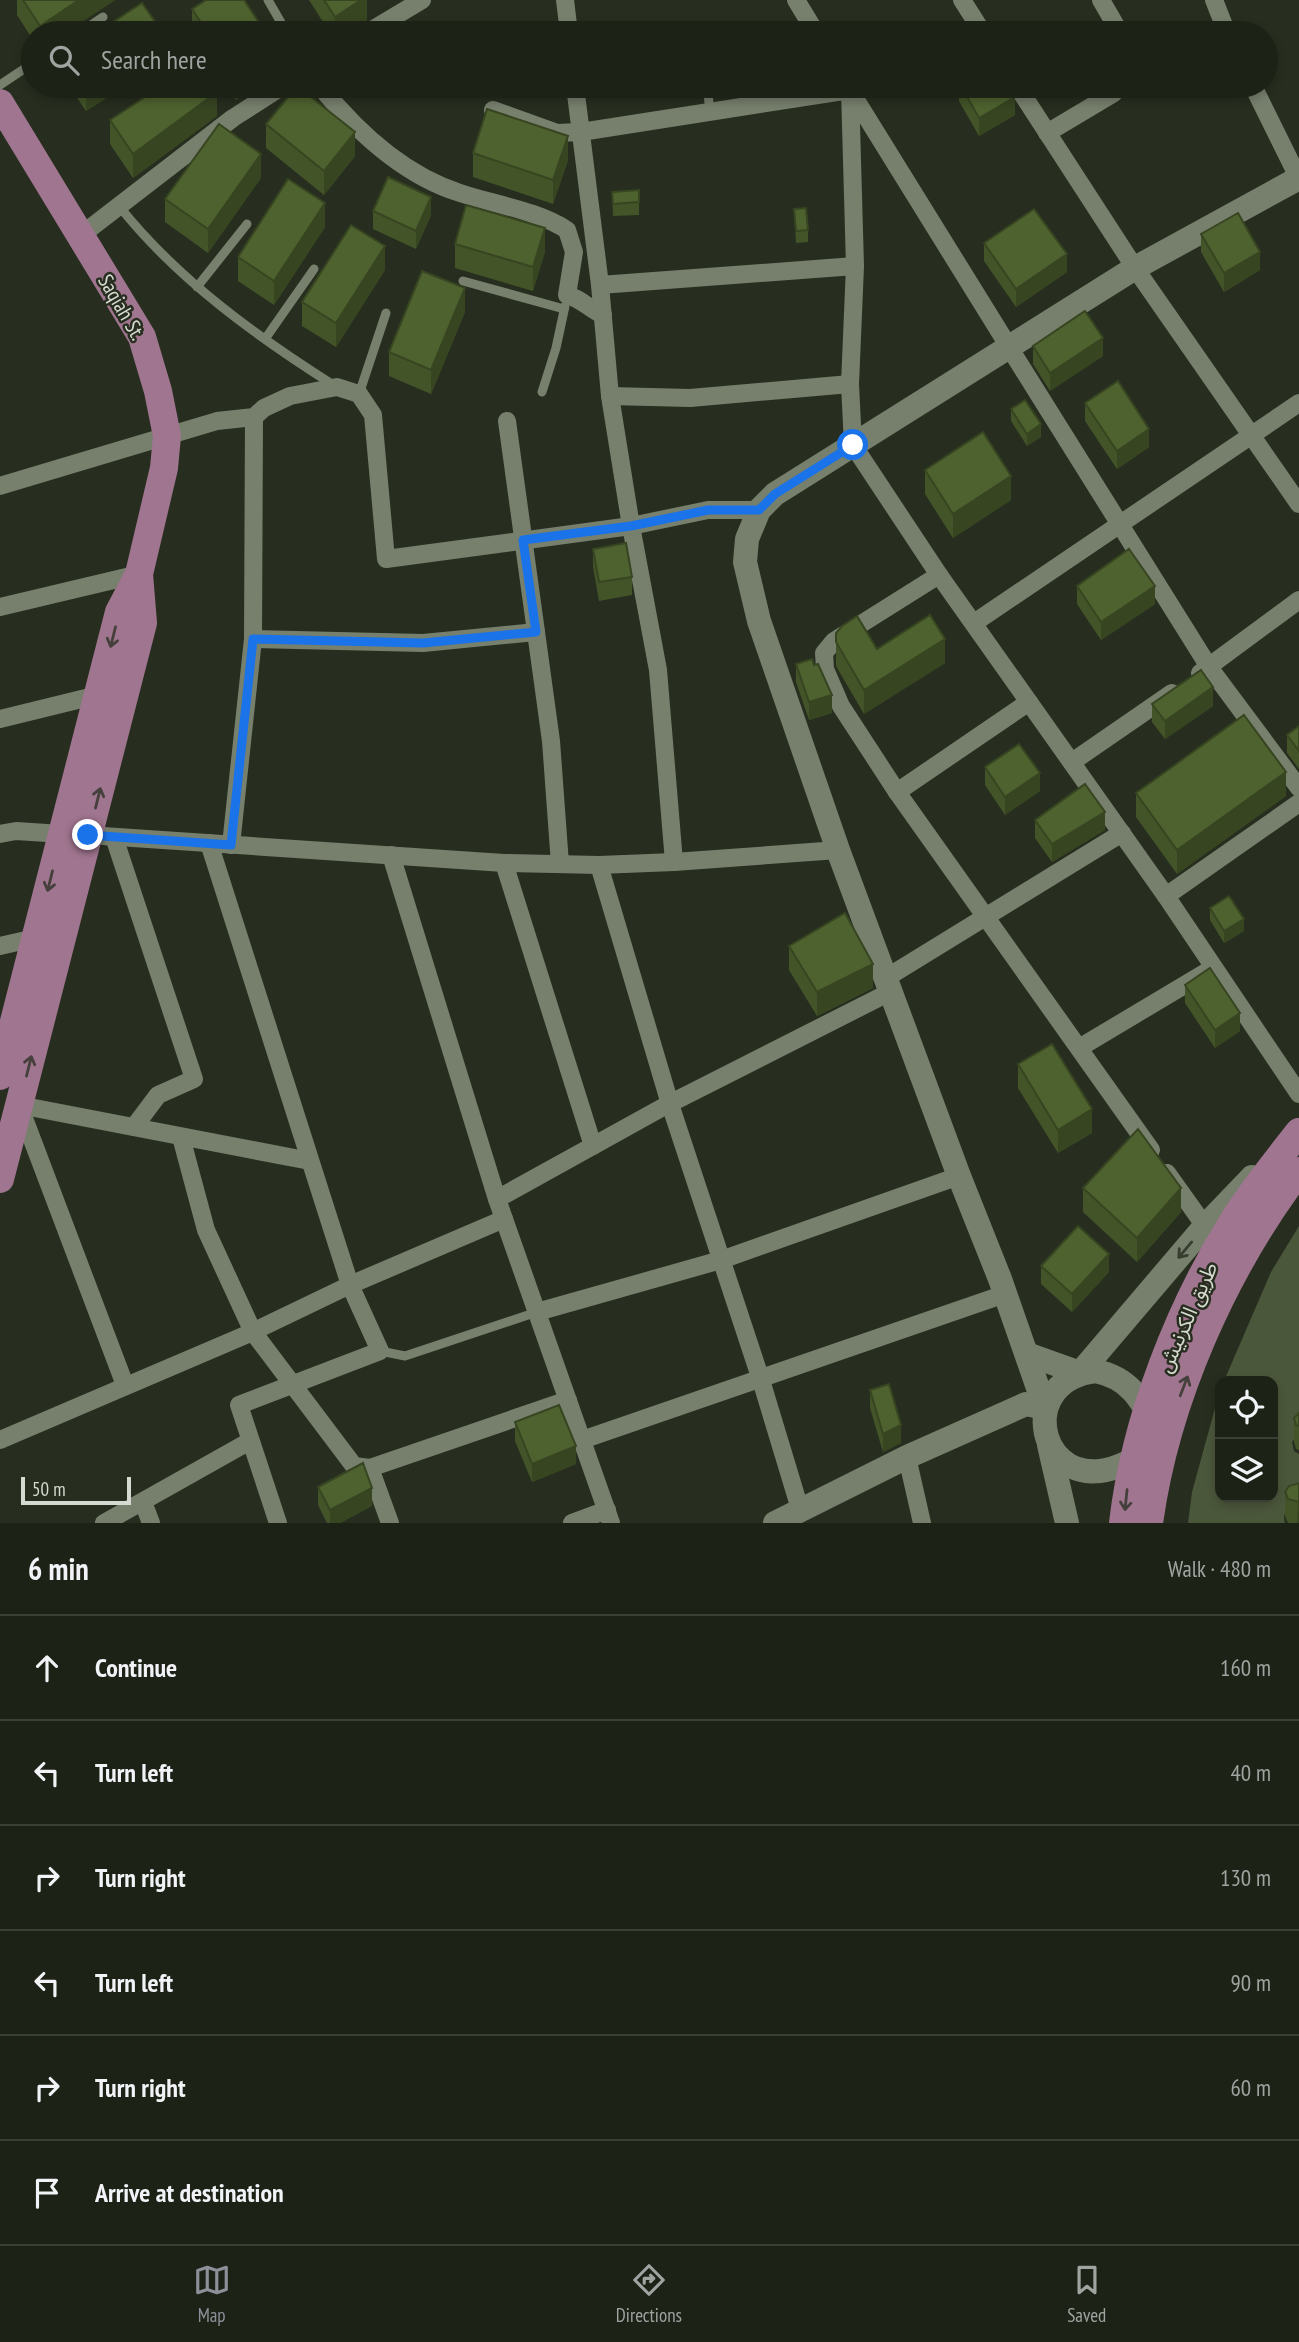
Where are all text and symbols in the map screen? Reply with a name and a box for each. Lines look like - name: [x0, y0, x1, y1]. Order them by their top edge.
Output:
- search box: [21, 21, 1278, 98]
- icon: search: [45, 41, 83, 79]
- text: Search here: [101, 43, 207, 76]
- street label: Saqiah St.: [92, 269, 152, 345]
- route start: [837, 429, 868, 460]
- one-way arrow: [105, 626, 118, 648]
- one-way arrow: [92, 787, 105, 810]
- route end: [72, 819, 103, 850]
- one-way arrow: [43, 869, 56, 892]
- one-way arrow: [23, 1055, 36, 1077]
- one-way arrow: [1177, 1240, 1193, 1258]
- street label: طريق الكرنيش: [1151, 1257, 1223, 1377]
- one-way arrow: [1178, 1375, 1191, 1397]
- map controls: [1215, 1376, 1278, 1502]
- button: locate: [1215, 1376, 1278, 1439]
- button: layers: [1215, 1439, 1278, 1502]
- scale bar: [21, 1474, 131, 1506]
- text: 50 m: [32, 1477, 66, 1501]
- one-way arrow: [1119, 1488, 1132, 1511]
- text: 6 min: [28, 1549, 89, 1588]
- text: Walk · 480 m: [1168, 1554, 1271, 1583]
- icon: ahead: [28, 1649, 66, 1687]
- text: Continue: [95, 1651, 177, 1684]
- text: 160 m: [1220, 1653, 1271, 1682]
- icon: left: [28, 1754, 66, 1792]
- text: Turn left: [95, 1756, 173, 1789]
- text: 40 m: [1230, 1758, 1271, 1787]
- icon: right: [28, 1859, 66, 1897]
- text: Turn right: [95, 1861, 186, 1894]
- text: 130 m: [1220, 1863, 1271, 1892]
- icon: left: [28, 1964, 66, 2002]
- text: Turn left: [95, 1966, 173, 1999]
- text: 90 m: [1230, 1968, 1271, 1997]
- icon: right: [28, 2069, 66, 2107]
- text: Turn right: [95, 2071, 186, 2104]
- text: 60 m: [1230, 2073, 1271, 2102]
- icon: arrive: [28, 2174, 66, 2212]
- text: Arrive at destination: [95, 2176, 284, 2209]
- tab: Map: [193, 2261, 231, 2327]
- tab: Directions: [616, 2261, 682, 2327]
- tab: Saved: [1067, 2261, 1106, 2327]

